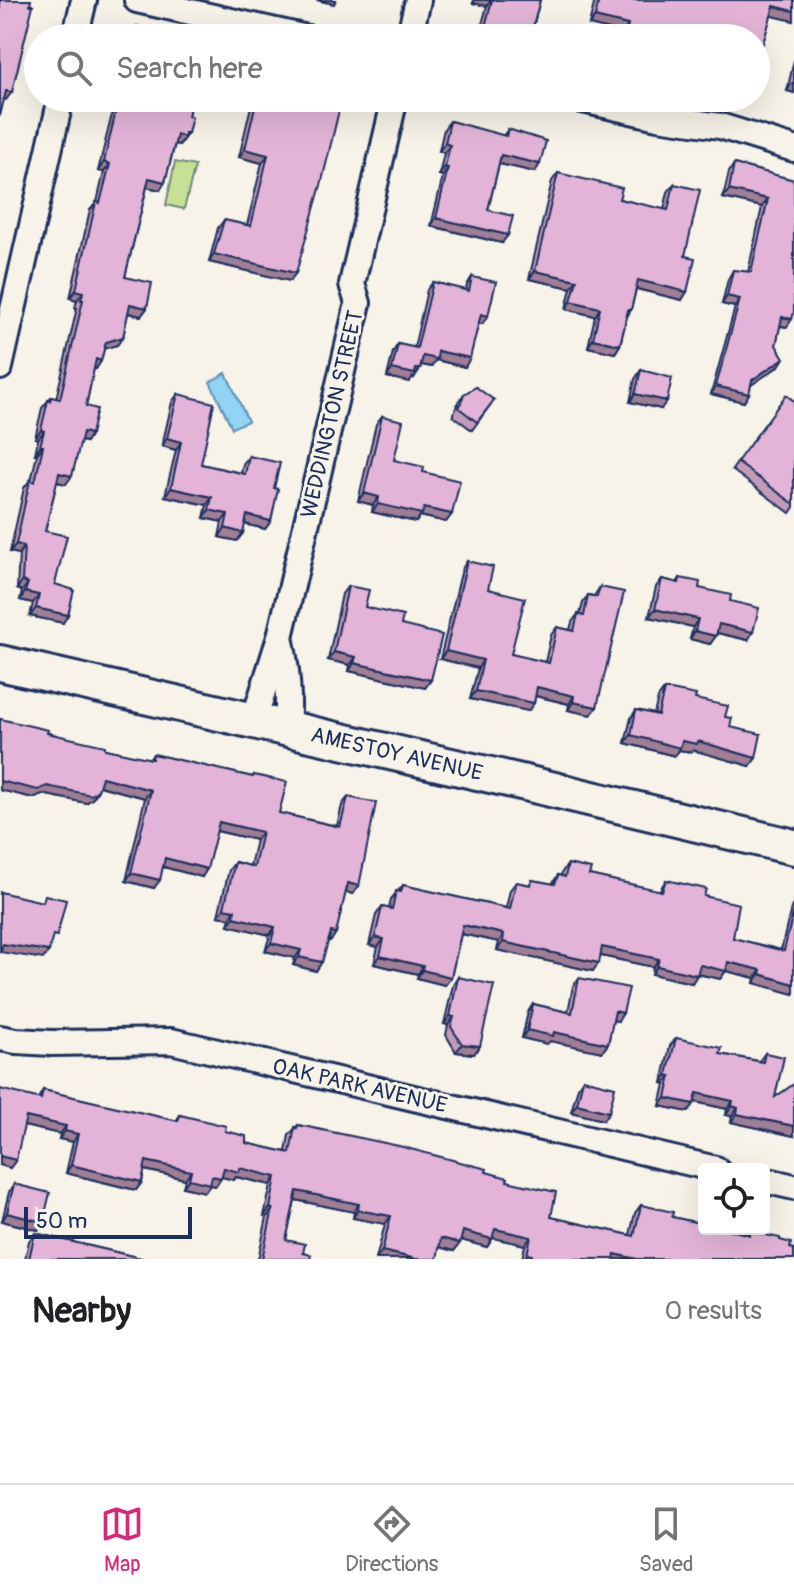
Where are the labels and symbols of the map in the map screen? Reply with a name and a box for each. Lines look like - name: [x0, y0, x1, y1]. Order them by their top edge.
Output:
- street label: WEDDINGTON STREET: [294, 308, 369, 521]
- street label: AMESTOY AVENUE: [308, 721, 485, 787]
- street label: OAK PARK AVENUE: [270, 1052, 450, 1120]
- scale bar: [24, 1203, 192, 1239]

